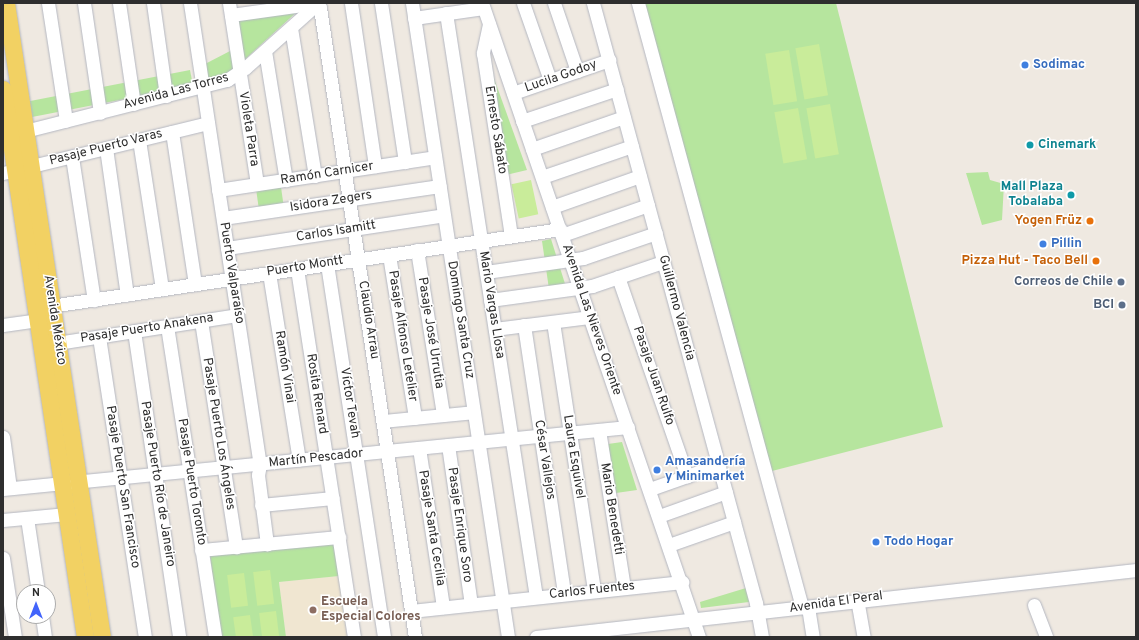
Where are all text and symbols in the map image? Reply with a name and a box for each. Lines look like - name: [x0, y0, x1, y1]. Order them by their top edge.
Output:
- street label: Lucila Godoy: [523, 57, 599, 97]
- place label: Sodimac: [1033, 57, 1085, 73]
- marker: Sodimac: [1020, 60, 1030, 70]
- street label: Avenida Las Torres: [121, 70, 231, 114]
- street label: Ernesto Sábato: [480, 85, 510, 175]
- street label: Violeta Parra: [234, 90, 262, 168]
- street label: Pasaje Puerto Varas: [48, 126, 164, 170]
- place label: Cinemark: [1038, 137, 1096, 153]
- marker: Cinemark: [1025, 140, 1035, 150]
- street label: Ramón Carnicer: [279, 159, 375, 189]
- place label: Mall Plaza Tobalaba: [1001, 180, 1063, 211]
- street label: Isidora Zegers: [289, 188, 373, 216]
- marker: Mall Plaza Tobalaba: [1066, 190, 1076, 200]
- place label: Yogen Früz: [1015, 213, 1082, 229]
- marker: Yogen Früz: [1085, 216, 1095, 226]
- street label: Carlos Isamitt: [295, 218, 377, 246]
- street label: Puerto Valparaíso: [215, 221, 247, 325]
- place label: Pillin: [1051, 236, 1082, 252]
- marker: Pillin: [1038, 239, 1048, 249]
- street label: Avenida Las Nieves Oriente: [558, 242, 624, 398]
- street label: Mario Vargas Llosa: [475, 250, 507, 360]
- street label: Puerto Montt: [266, 253, 344, 281]
- street label: Guillermo Valencia: [654, 253, 698, 363]
- place label: Pizza Hut - Taco Bell: [962, 253, 1088, 269]
- marker: Pizza Hut - Taco Bell: [1091, 256, 1101, 266]
- street label: Domingo Santa Cruz: [443, 260, 477, 380]
- street label: Pasaje Alfonso Letelier: [384, 269, 420, 403]
- street label: Avenida México: [39, 274, 69, 366]
- place label: Correos de Chile: [1014, 274, 1113, 290]
- street label: Pasaje José Urrutia: [413, 276, 447, 390]
- marker: Correos de Chile: [1116, 277, 1126, 287]
- street label: Claudio Arrau: [354, 279, 382, 361]
- place label: BCI: [1093, 297, 1114, 313]
- marker: BCI: [1117, 300, 1127, 310]
- street label: Pasaje Puerto Anakena: [79, 311, 215, 347]
- street label: Pasaje Juan Rulfo: [629, 324, 677, 428]
- street label: Ramón Vinai: [271, 329, 297, 405]
- street label: Rosita Renard: [302, 353, 330, 435]
- street label: Pasaje Puerto Los Ángeles: [198, 356, 238, 512]
- street label: Víctor Tevah: [336, 366, 362, 440]
- street label: Pasaje Puerto Río de Janeiro: [136, 400, 178, 568]
- street label: Pasaje Puerto San Francisco: [101, 405, 143, 569]
- street label: Laura Esquivel: [559, 414, 587, 500]
- street label: Pasaje Puerto Toronto: [173, 417, 209, 547]
- street label: César Vallejos: [530, 419, 558, 501]
- street label: Martín Pescador: [268, 446, 364, 472]
- place label: Amasandería y Minimarket: [665, 455, 745, 486]
- street label: Mario Benedetti: [596, 462, 626, 556]
- marker: Amasandería y Minimarket: [652, 465, 662, 475]
- street label: Pasaje Enrique Soro: [443, 466, 475, 584]
- street label: Pasaje Santa Cecilia: [414, 469, 448, 587]
- place label: Todo Hogar: [884, 534, 953, 550]
- marker: Todo Hogar: [871, 537, 881, 547]
- street label: Carlos Fuentes: [548, 579, 636, 603]
- north arrow: [16, 584, 56, 624]
- text: N: [32, 586, 40, 600]
- street label: Avenida El Peral: [788, 589, 884, 617]
- place label: Escuela Especial Colores: [321, 595, 421, 626]
- marker: Escuela Especial Colores: [308, 605, 318, 615]

